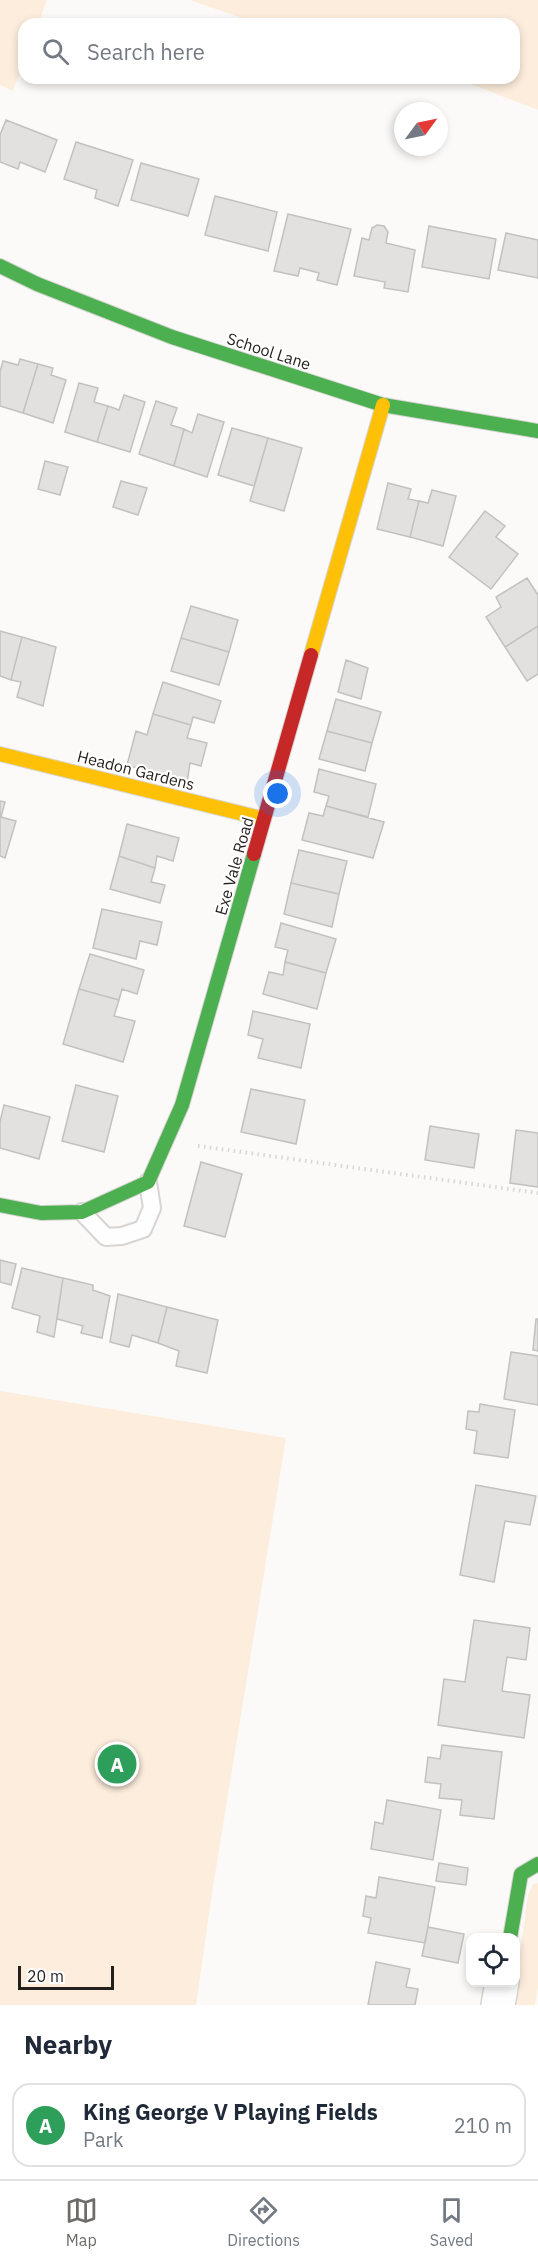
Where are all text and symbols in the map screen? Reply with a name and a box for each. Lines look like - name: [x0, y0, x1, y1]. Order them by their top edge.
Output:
- search box: [18, 18, 520, 84]
- icon: search: [39, 35, 72, 68]
- text: Search here: [87, 37, 205, 66]
- north arrow: [394, 102, 448, 156]
- street label: School Lane: [225, 328, 314, 374]
- street label: Headon Gardens: [75, 746, 197, 794]
- your location: [263, 779, 292, 808]
- street label: Exe Vale Road: [210, 815, 258, 917]
- pin: A: [98, 1742, 136, 1786]
- map controls: [466, 1933, 520, 1987]
- button: locate: [466, 1933, 520, 1987]
- scale bar: [18, 1963, 114, 1990]
- text: 20 m: [27, 1966, 64, 1986]
- text: Nearby: [24, 2027, 112, 2061]
- text: King George V Playing Fields: [83, 2097, 378, 2126]
- text: A: [39, 2112, 52, 2139]
- text: 210 m: [454, 2112, 512, 2139]
- text: Park: [83, 2126, 123, 2153]
- tab: Map: [65, 2194, 98, 2250]
- tab: Directions: [227, 2194, 300, 2250]
- tab: Saved: [430, 2194, 473, 2250]

